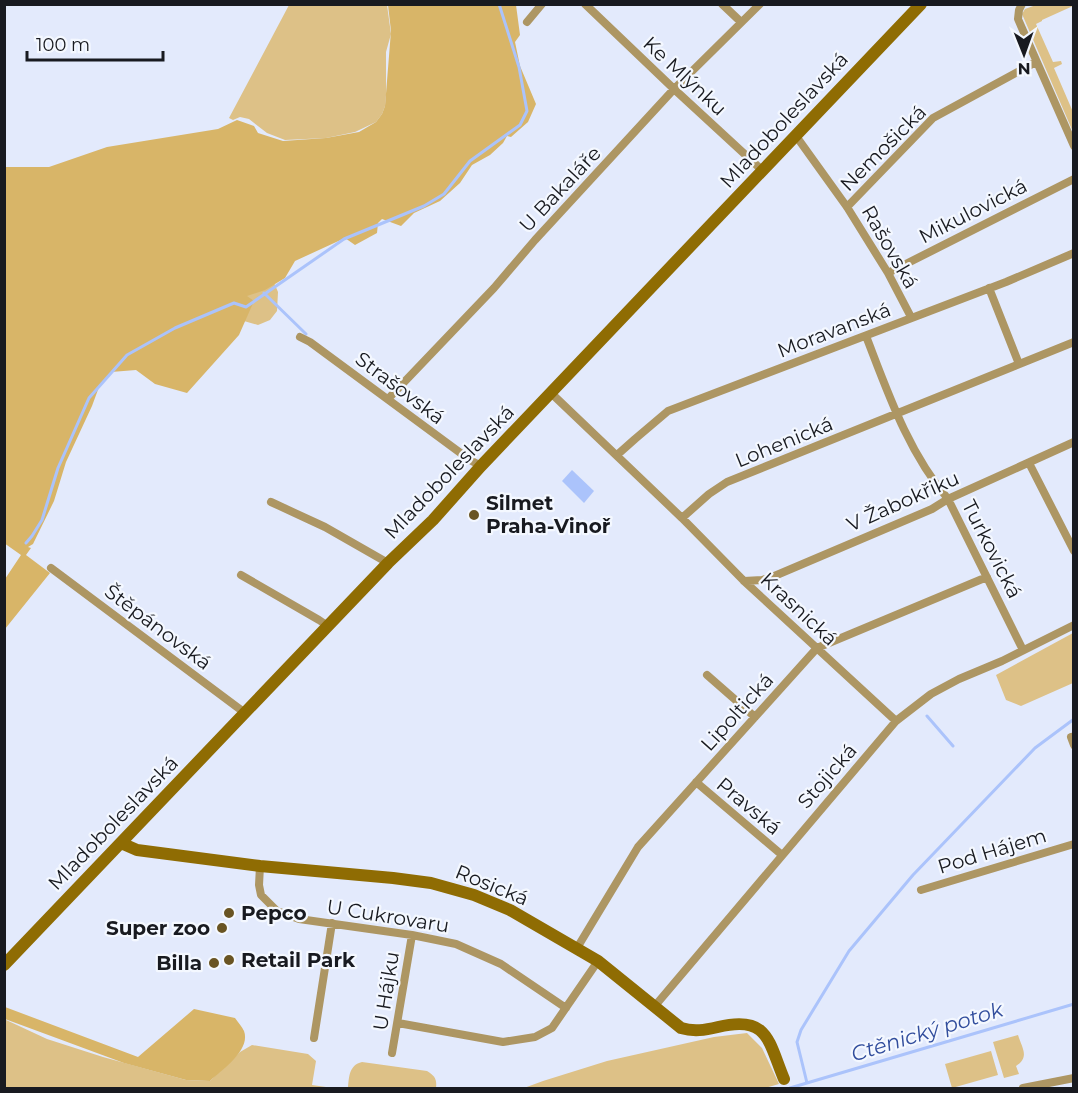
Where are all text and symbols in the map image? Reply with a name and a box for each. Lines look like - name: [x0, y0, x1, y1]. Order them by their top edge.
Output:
- scale bar: [27, 24, 164, 62]
- north arrow: [994, 24, 1054, 84]
- street label: Ke Mlýnku: [638, 31, 732, 121]
- text: 100 m: [36, 34, 90, 56]
- street label: Mladoboleslavská: [715, 47, 853, 193]
- text: N: [1018, 59, 1031, 78]
- street label: Nemošická: [835, 100, 931, 196]
- street label: U Bakaláře: [514, 141, 606, 237]
- street label: Mikulovická: [915, 173, 1031, 249]
- street label: Rašovská: [857, 201, 923, 293]
- street label: Moravanská: [774, 297, 894, 363]
- street label: Strašovská: [351, 347, 449, 429]
- street label: Mladoboleslavská: [379, 400, 519, 544]
- street label: Lohenická: [732, 412, 836, 472]
- street label: V Žabokřiku: [843, 466, 963, 536]
- place label: Silmet Praha-Vinoř: [486, 491, 611, 538]
- street label: Turkovická: [957, 496, 1027, 602]
- marker: Silmet Praha-Vinoř: [467, 508, 481, 522]
- street label: Krasnická: [756, 567, 842, 651]
- street label: Štěpánovská: [100, 579, 216, 675]
- street label: Lipoltická: [696, 668, 778, 756]
- street label: Stojická: [792, 739, 862, 813]
- street label: Mladoboleslavská: [43, 751, 183, 895]
- street label: Pravská: [712, 772, 786, 840]
- street label: Pod Hájem: [935, 823, 1049, 879]
- street label: Rosická: [452, 859, 532, 911]
- street label: U Cukrovaru: [325, 894, 451, 938]
- place label: Pepco: [241, 901, 307, 925]
- marker: Pepco: [222, 906, 236, 920]
- place label: Super zoo: [106, 916, 210, 940]
- marker: Super zoo: [215, 921, 229, 935]
- place label: Retail Park: [241, 948, 356, 972]
- street label: U Hájku: [368, 950, 404, 1032]
- place label: Billa: [156, 951, 202, 975]
- marker: Retail Park: [222, 953, 236, 967]
- marker: Billa: [207, 956, 221, 970]
- water label: Ctěnický potok: [848, 996, 1007, 1066]

